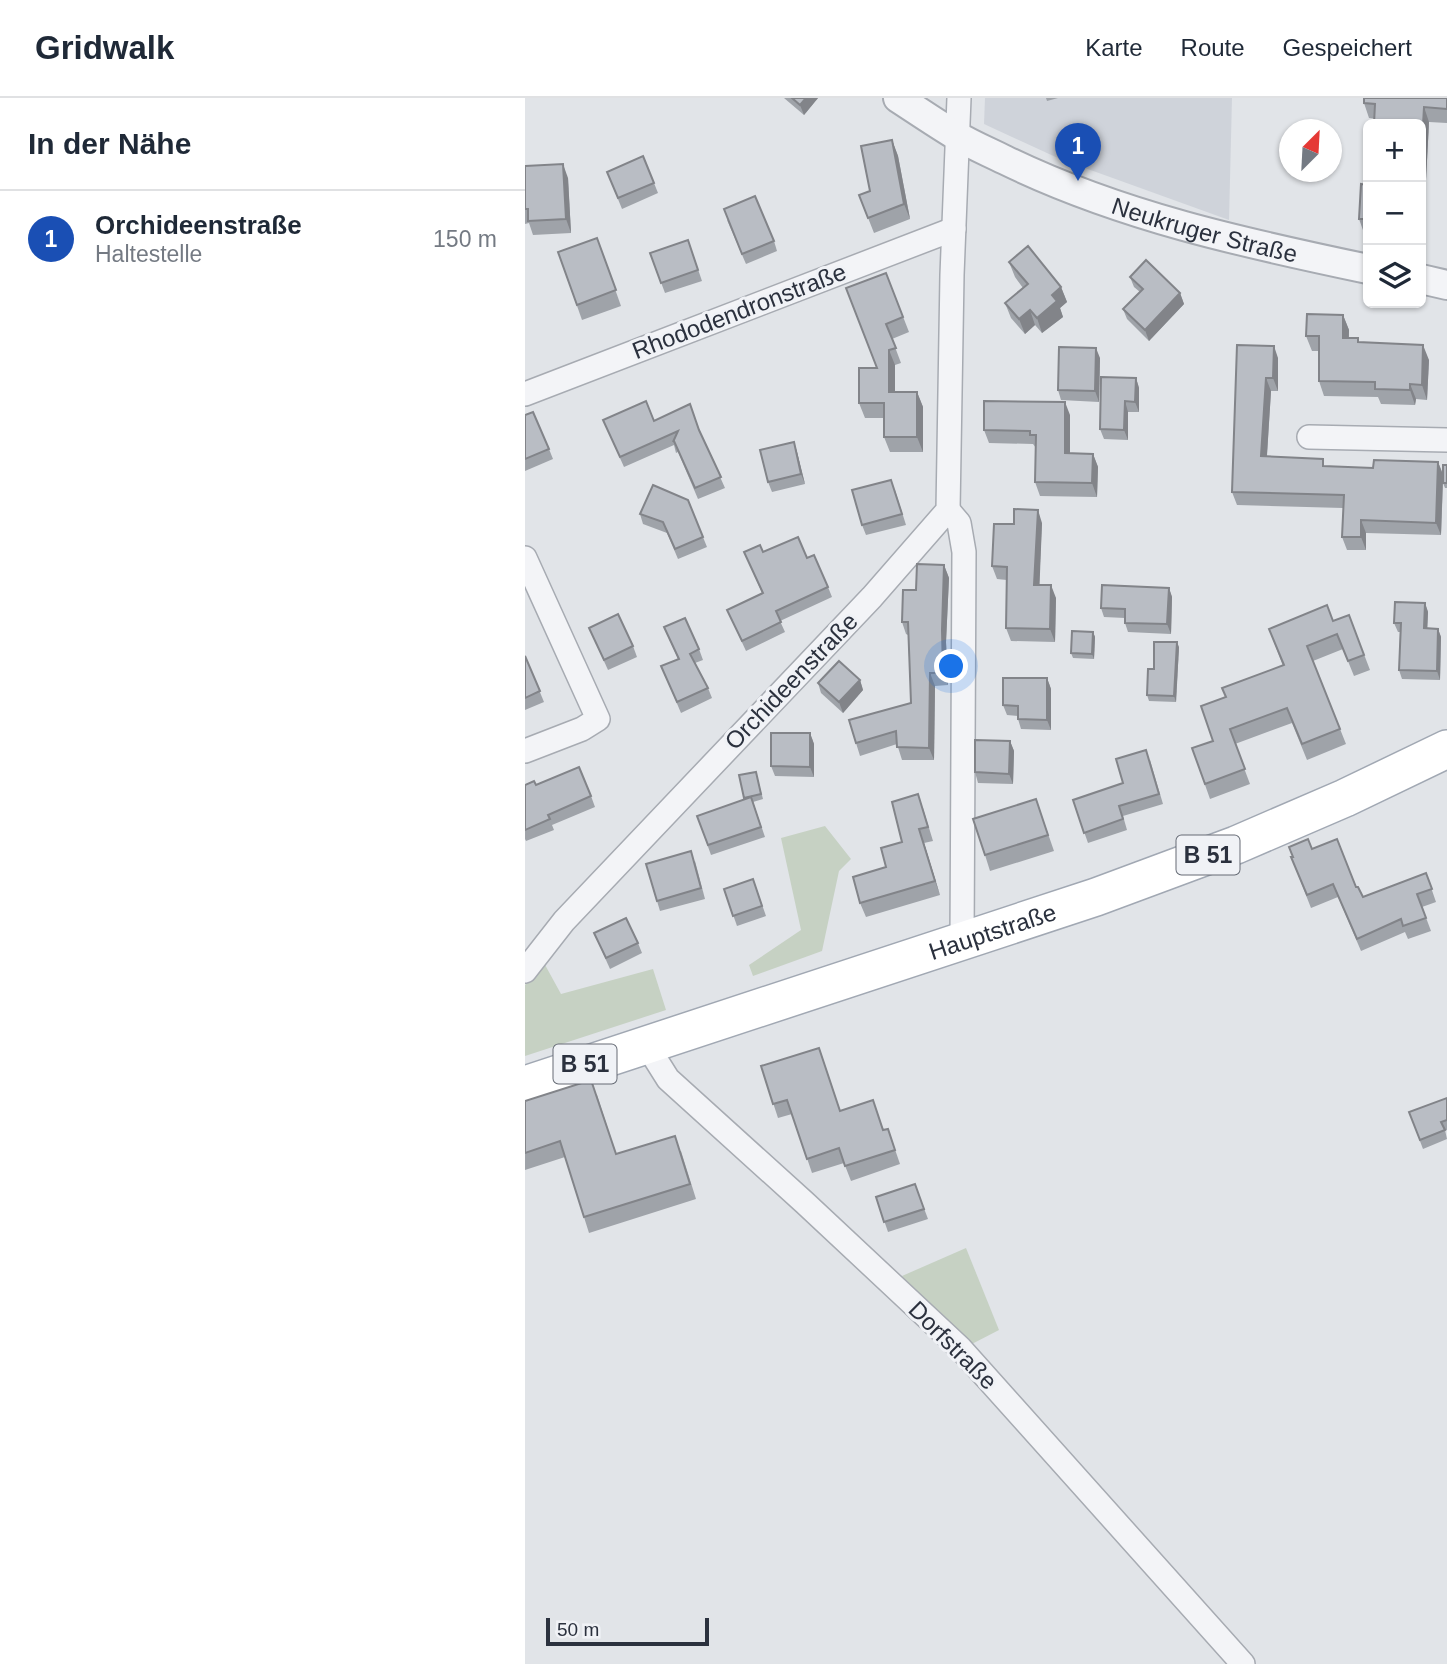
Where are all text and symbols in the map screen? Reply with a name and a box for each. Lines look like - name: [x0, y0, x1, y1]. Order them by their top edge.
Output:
- text: Gridwalk: [35, 29, 174, 66]
- text: Karte: [1085, 34, 1143, 61]
- text: Route: [1181, 34, 1245, 61]
- text: Gespeichert: [1283, 34, 1412, 61]
- north arrow: [1279, 119, 1342, 182]
- map controls: [1363, 119, 1426, 308]
- button: +: [1363, 119, 1426, 182]
- pin: 1: [1055, 123, 1101, 181]
- text: In der Nähe: [28, 127, 191, 160]
- button: −: [1363, 182, 1426, 245]
- street label: Neukruger Straße: [1109, 191, 1300, 267]
- text: Orchideenstraße: [95, 210, 302, 240]
- text: 1: [45, 226, 57, 252]
- text: 150 m: [433, 226, 497, 252]
- text: Haltestelle: [95, 241, 202, 267]
- button: layers: [1363, 245, 1426, 308]
- street label: Rhododendronstraße: [628, 258, 850, 364]
- street label: Orchideenstraße: [719, 607, 863, 755]
- your location: [934, 649, 968, 683]
- road number: B 51: [1177, 835, 1239, 874]
- street label: Hauptstraße: [925, 898, 1059, 965]
- road number: B 51: [553, 1044, 617, 1084]
- street label: Dorfstraße: [903, 1295, 1003, 1395]
- scale bar: [546, 1615, 709, 1647]
- text: 50 m: [557, 1619, 599, 1640]

